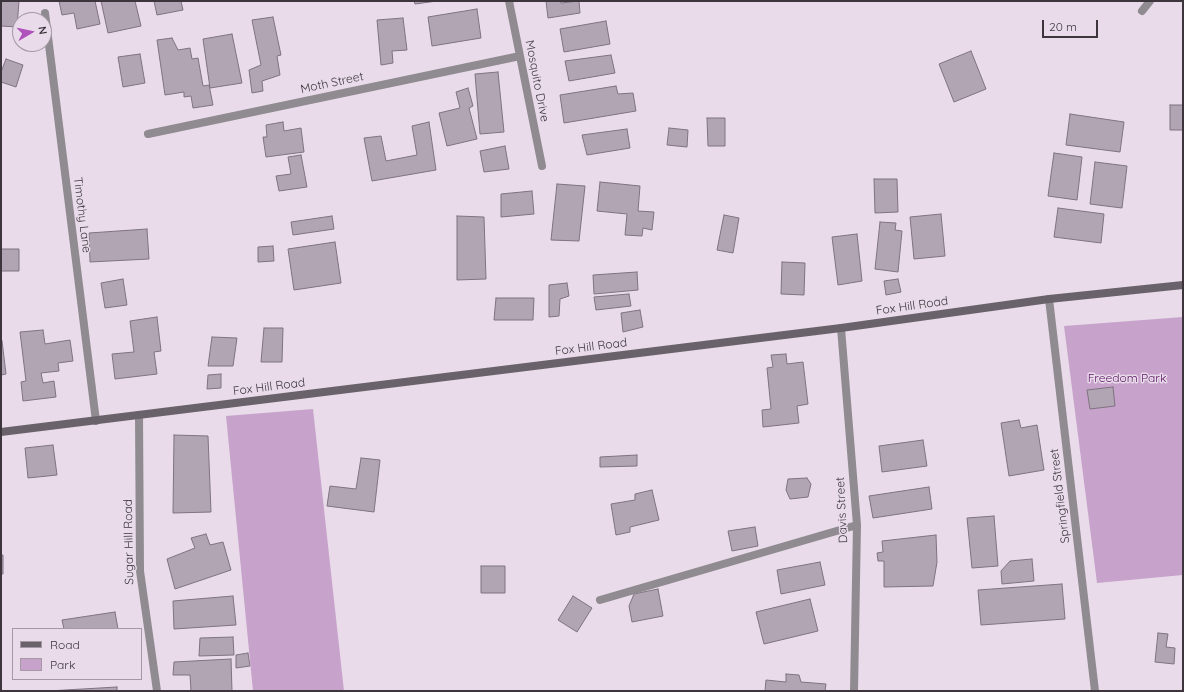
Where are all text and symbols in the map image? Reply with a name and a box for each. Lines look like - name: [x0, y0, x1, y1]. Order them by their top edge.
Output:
- north arrow: [12, 12, 52, 52]
- scale bar: [1044, 12, 1100, 38]
- text: 20 m: [1049, 19, 1077, 34]
- text: N: [35, 25, 50, 35]
- street label: Mosquito Drive: [522, 39, 552, 123]
- street label: Moth Street: [299, 69, 365, 97]
- street label: Timothy Lane: [70, 176, 94, 254]
- street label: Fox Hill Road: [875, 294, 949, 318]
- street label: Fox Hill Road: [554, 335, 628, 359]
- park label: Freedom Park: [1088, 371, 1166, 385]
- street label: Fox Hill Road: [232, 375, 306, 399]
- street label: Springfield Street: [1047, 448, 1073, 544]
- street label: Davis Street: [833, 476, 851, 544]
- street label: Sugar Hill Road: [121, 499, 137, 585]
- legend: [12, 628, 142, 680]
- text: Road: [50, 637, 80, 652]
- text: Park: [50, 657, 75, 672]

